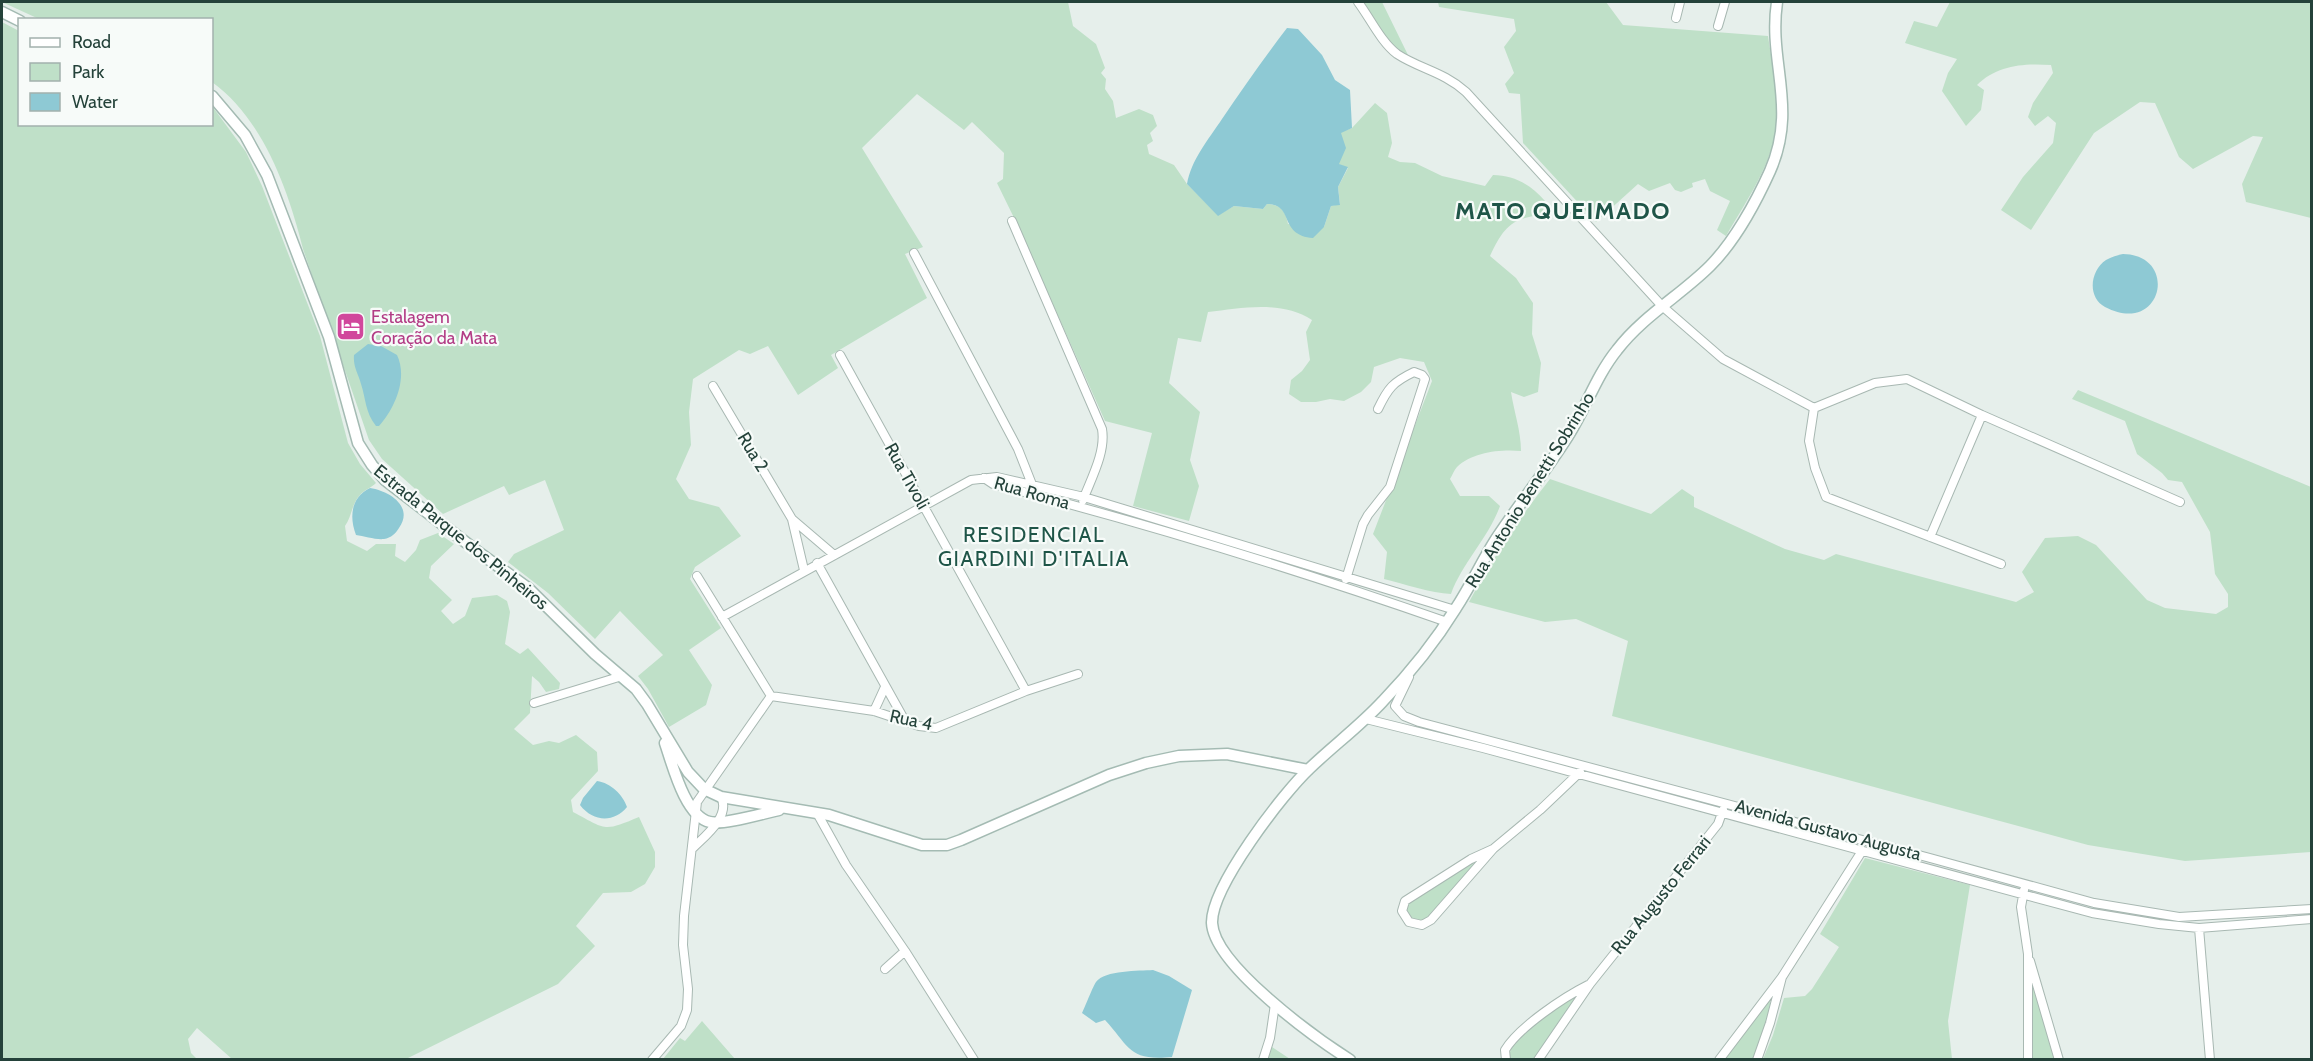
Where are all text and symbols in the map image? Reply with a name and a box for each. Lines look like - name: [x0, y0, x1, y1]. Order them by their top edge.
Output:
- legend: [18, 18, 213, 126]
- text: Road: [72, 31, 111, 53]
- text: Park: [72, 61, 105, 83]
- text: Water: [72, 91, 118, 113]
- district label: MATO QUEIMADO: [1455, 196, 1671, 225]
- place label: Estalagem Coração da Mata: [371, 306, 497, 349]
- hotel icon: Estalagem Coração da Mata: [334, 311, 366, 343]
- street label: Rua Antonio Benetti Sobrinho: [1461, 388, 1599, 592]
- street label: Rua 2: [733, 428, 773, 476]
- street label: Rua Tivoli: [880, 439, 934, 513]
- street label: Estrada Parque dos Pinheiros: [369, 460, 553, 614]
- street label: Rua Roma: [992, 472, 1073, 514]
- district label: RESIDENCIAL GIARDINI D'ITALIA: [938, 522, 1130, 571]
- street label: Rua 4: [888, 705, 934, 735]
- street label: Avenida Gustavo Augusta: [1733, 795, 1924, 866]
- street label: Rua Augusto Ferrari: [1606, 831, 1716, 959]

